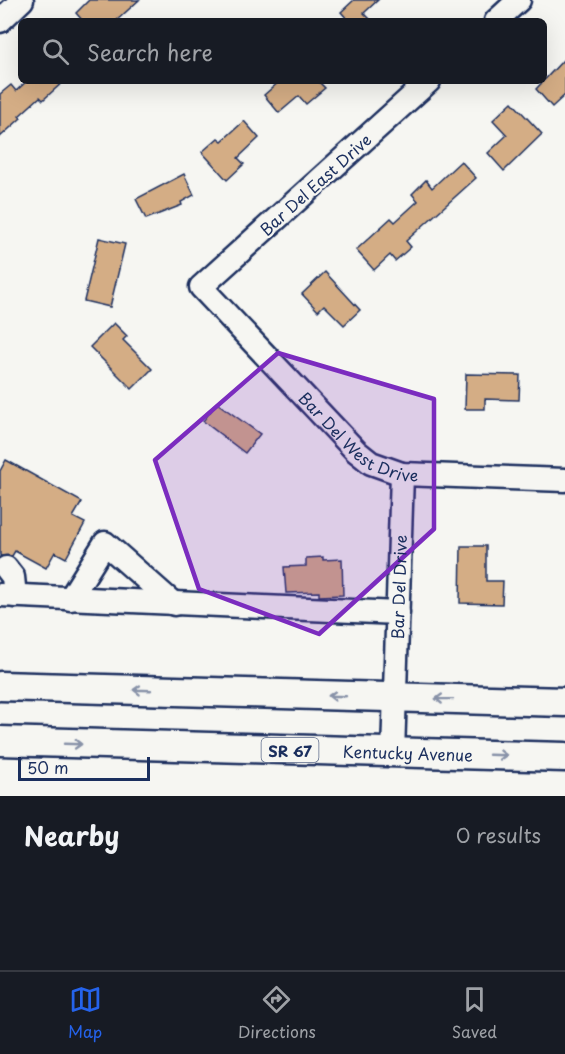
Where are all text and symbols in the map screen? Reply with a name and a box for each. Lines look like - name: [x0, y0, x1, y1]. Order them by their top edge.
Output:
- search box: [18, 18, 547, 84]
- icon: search: [39, 35, 72, 68]
- text: Search here: [87, 35, 213, 68]
- street label: Bar Del East Drive: [254, 127, 376, 241]
- street label: Bar Del West Drive: [294, 386, 419, 487]
- street label: Bar Del Drive: [385, 534, 412, 640]
- one-way arrow: [132, 685, 152, 696]
- one-way arrow: [327, 690, 347, 702]
- one-way arrow: [434, 693, 454, 705]
- one-way arrow: [62, 738, 82, 749]
- road number: SR 67: [262, 738, 318, 762]
- street label: Kentucky Avenue: [342, 739, 473, 766]
- one-way arrow: [488, 750, 508, 761]
- scale bar: [18, 754, 150, 782]
- text: 50 m: [27, 755, 68, 779]
- text: Nearby: [24, 816, 119, 855]
- text: 0 results: [456, 820, 541, 850]
- tab: Map: [68, 983, 102, 1043]
- tab: Directions: [238, 983, 316, 1043]
- tab: Saved: [452, 983, 497, 1043]

